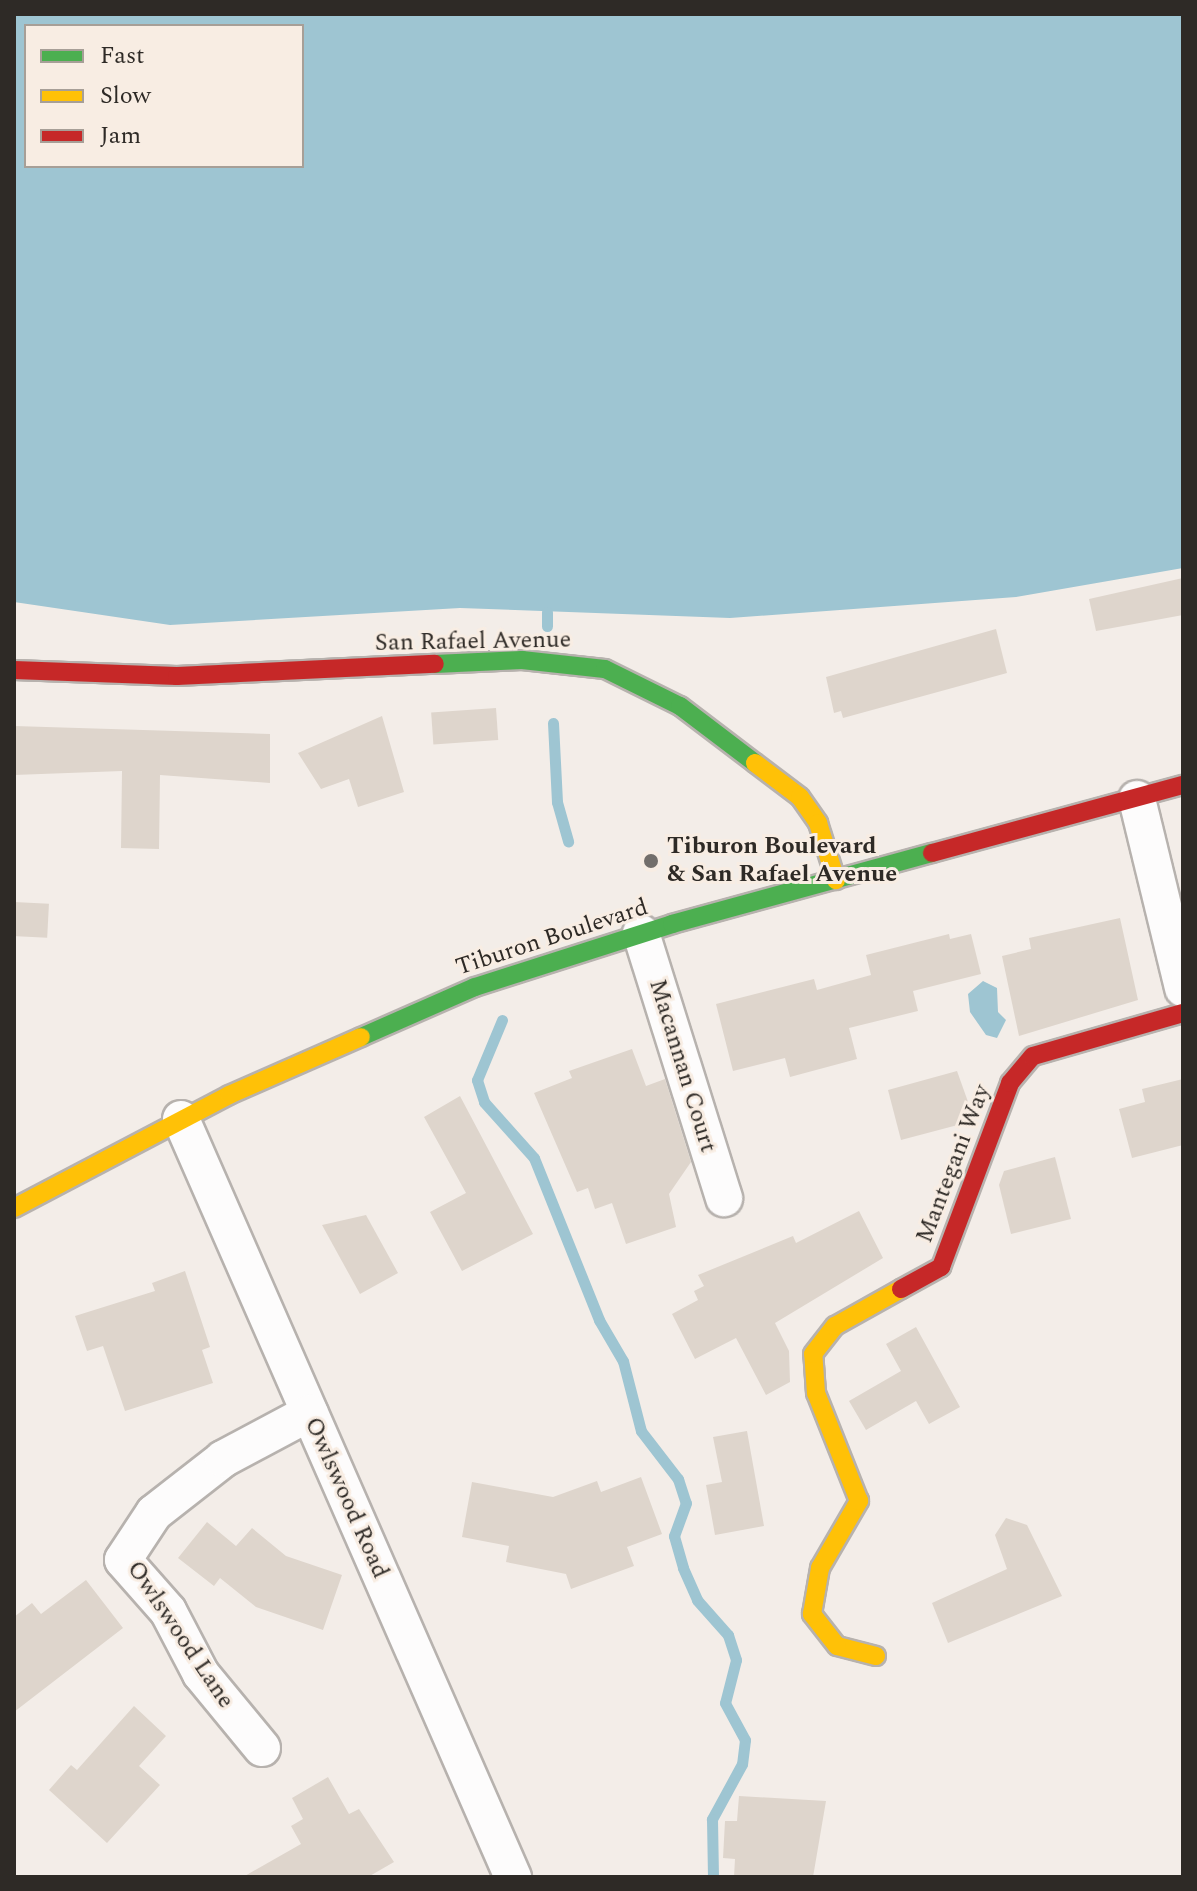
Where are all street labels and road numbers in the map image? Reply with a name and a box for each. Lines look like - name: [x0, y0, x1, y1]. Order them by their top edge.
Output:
- street label: San Rafael Avenue: [375, 626, 571, 658]
- street label: Tiburon Boulevard: [452, 893, 652, 983]
- street label: Macannan Court: [642, 976, 722, 1156]
- street label: Mantegani Way: [911, 1081, 997, 1247]
- street label: Owlswood Road: [298, 1413, 394, 1583]
- street label: Owlswood Lane: [120, 1556, 240, 1714]

